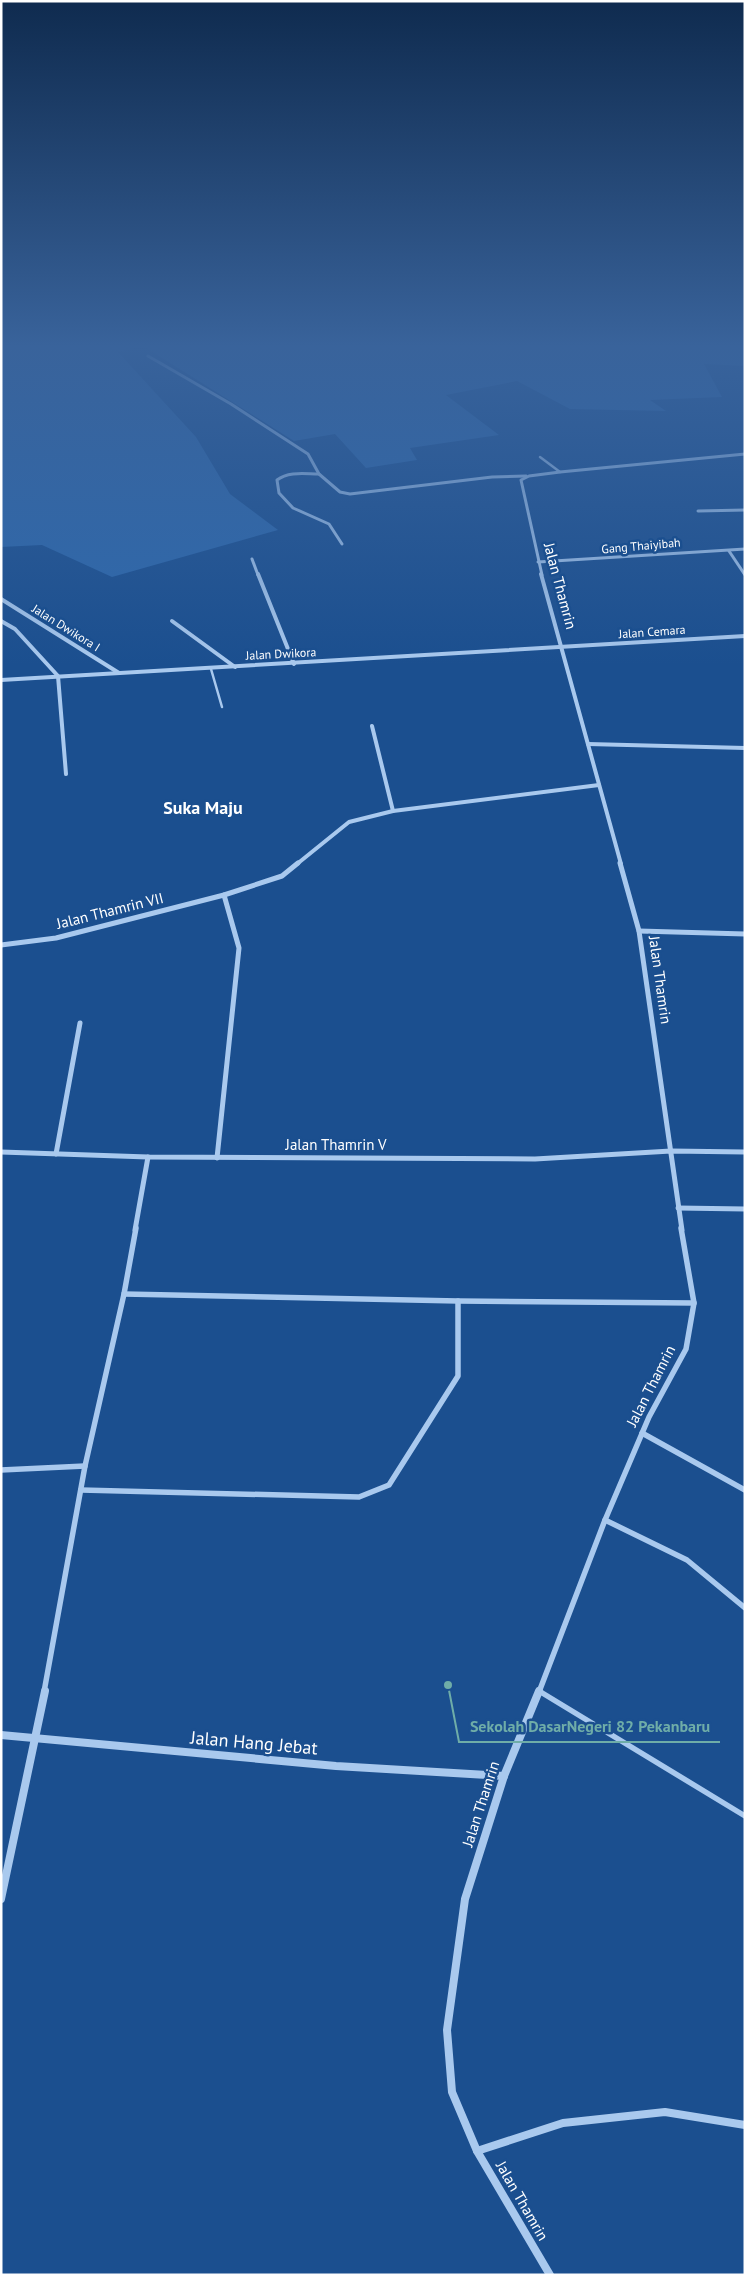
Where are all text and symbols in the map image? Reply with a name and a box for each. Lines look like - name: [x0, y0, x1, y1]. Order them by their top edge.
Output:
- street label: Gang Thaiyibah: [601, 535, 681, 556]
- street label: Jalan Thamrin: [540, 540, 581, 631]
- street label: Jalan Dwikora I: [29, 600, 103, 654]
- street label: Jalan Cemara: [617, 622, 686, 641]
- street label: Jalan Dwikora: [244, 644, 317, 663]
- district label: Suka Maju: [163, 796, 243, 819]
- street label: Jalan Thamrin VII: [53, 888, 165, 933]
- street label: Jalan Thamrin: [645, 934, 676, 1025]
- street label: Jalan Thamrin V: [285, 1135, 387, 1154]
- street label: Jalan Thamrin: [621, 1342, 679, 1431]
- callout: Sekolah DasarNegeri 82 Pekanbaru: [459, 1711, 720, 1742]
- text: Sekolah DasarNegeri 82 Pekanbaru: [470, 1716, 710, 1736]
- street label: Jalan Hang Jebat: [189, 1725, 319, 1760]
- street label: Jalan Thamrin: [457, 1759, 503, 1850]
- street label: Jalan Thamrin: [491, 2157, 553, 2244]

